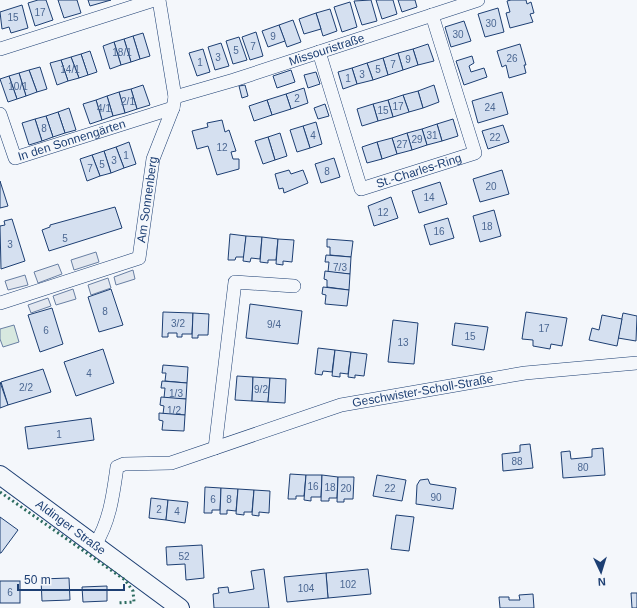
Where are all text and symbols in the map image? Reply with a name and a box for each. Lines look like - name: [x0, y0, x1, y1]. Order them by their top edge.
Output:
- house number: 17: [34, 7, 46, 18]
- house number: 15: [7, 12, 19, 23]
- house number: 30: [485, 18, 497, 29]
- house number: 30: [452, 29, 464, 40]
- house number: 9: [270, 31, 276, 42]
- street label: Missouristraße: [287, 31, 367, 69]
- house number: 7: [250, 41, 256, 52]
- house number: 5: [233, 45, 239, 56]
- house number: 18/1: [112, 47, 132, 58]
- house number: 3: [215, 52, 221, 63]
- house number: 26: [506, 53, 518, 64]
- house number: 9: [405, 54, 411, 65]
- house number: 1: [197, 57, 203, 68]
- house number: 7: [390, 59, 396, 70]
- house number: 14/1: [60, 64, 80, 75]
- house number: 5: [375, 64, 381, 75]
- house number: 3: [359, 69, 365, 80]
- house number: 1: [345, 73, 351, 84]
- house number: 10/1: [8, 81, 28, 92]
- house number: 2: [294, 93, 300, 104]
- house number: 2/1: [121, 96, 135, 107]
- house number: 17: [392, 101, 404, 112]
- house number: 24: [484, 102, 496, 113]
- house number: 4/1: [97, 103, 111, 114]
- house number: 15: [377, 105, 389, 116]
- street label: In den Sonnengärten: [16, 116, 127, 164]
- house number: 8: [41, 123, 47, 134]
- house number: 4: [310, 130, 316, 141]
- house number: 31: [426, 130, 438, 141]
- house number: 22: [489, 132, 501, 143]
- house number: 29: [411, 134, 423, 145]
- house number: 27: [396, 139, 408, 150]
- house number: 12: [216, 142, 228, 153]
- house number: 1: [123, 150, 129, 161]
- street label: St.-Charles-Ring: [374, 151, 463, 191]
- house number: 3: [111, 155, 117, 166]
- street label: Am Sonnenberg: [134, 156, 160, 244]
- house number: 5: [99, 159, 105, 170]
- house number: 7: [87, 163, 93, 174]
- house number: 8: [324, 166, 330, 177]
- house number: 20: [485, 181, 497, 192]
- house number: 14: [423, 192, 435, 203]
- house number: 12: [377, 207, 389, 218]
- house number: 18: [481, 221, 493, 232]
- house number: 16: [433, 226, 445, 237]
- house number: 5: [62, 233, 68, 244]
- house number: 3: [7, 239, 13, 250]
- house number: 7/3: [333, 262, 347, 273]
- house number: 8: [102, 306, 108, 317]
- house number: 3/2: [171, 318, 185, 329]
- house number: 9/4: [267, 319, 281, 330]
- house number: 17: [538, 323, 550, 334]
- house number: 6: [43, 325, 49, 336]
- house number: 15: [464, 331, 476, 342]
- house number: 13: [397, 337, 409, 348]
- house number: 4: [86, 368, 92, 379]
- street label: Geschwister-Scholl-Straße: [351, 372, 495, 410]
- house number: 2/2: [19, 382, 33, 393]
- house number: 9/2: [254, 384, 268, 395]
- house number: 1/3: [169, 388, 183, 399]
- house number: 1/2: [167, 405, 181, 416]
- house number: 1: [56, 429, 62, 440]
- house number: 88: [511, 456, 523, 467]
- house number: 80: [577, 462, 589, 473]
- house number: 16: [307, 481, 319, 492]
- house number: 18: [324, 482, 336, 493]
- house number: 20: [340, 483, 352, 494]
- house number: 22: [384, 483, 396, 494]
- house number: 90: [430, 492, 442, 503]
- house number: 6: [210, 494, 216, 505]
- house number: 8: [226, 494, 232, 505]
- street label: Aldinger Straße: [33, 497, 109, 558]
- house number: 2: [156, 504, 162, 515]
- house number: 4: [174, 506, 180, 517]
- house number: 52: [178, 551, 190, 562]
- north arrow: [581, 552, 621, 592]
- scale bar: [18, 566, 124, 592]
- text: 50 m: [24, 573, 51, 587]
- text: N: [597, 576, 606, 588]
- house number: 102: [340, 579, 357, 590]
- house number: 104: [298, 583, 315, 594]
- house number: 6: [7, 587, 13, 598]

